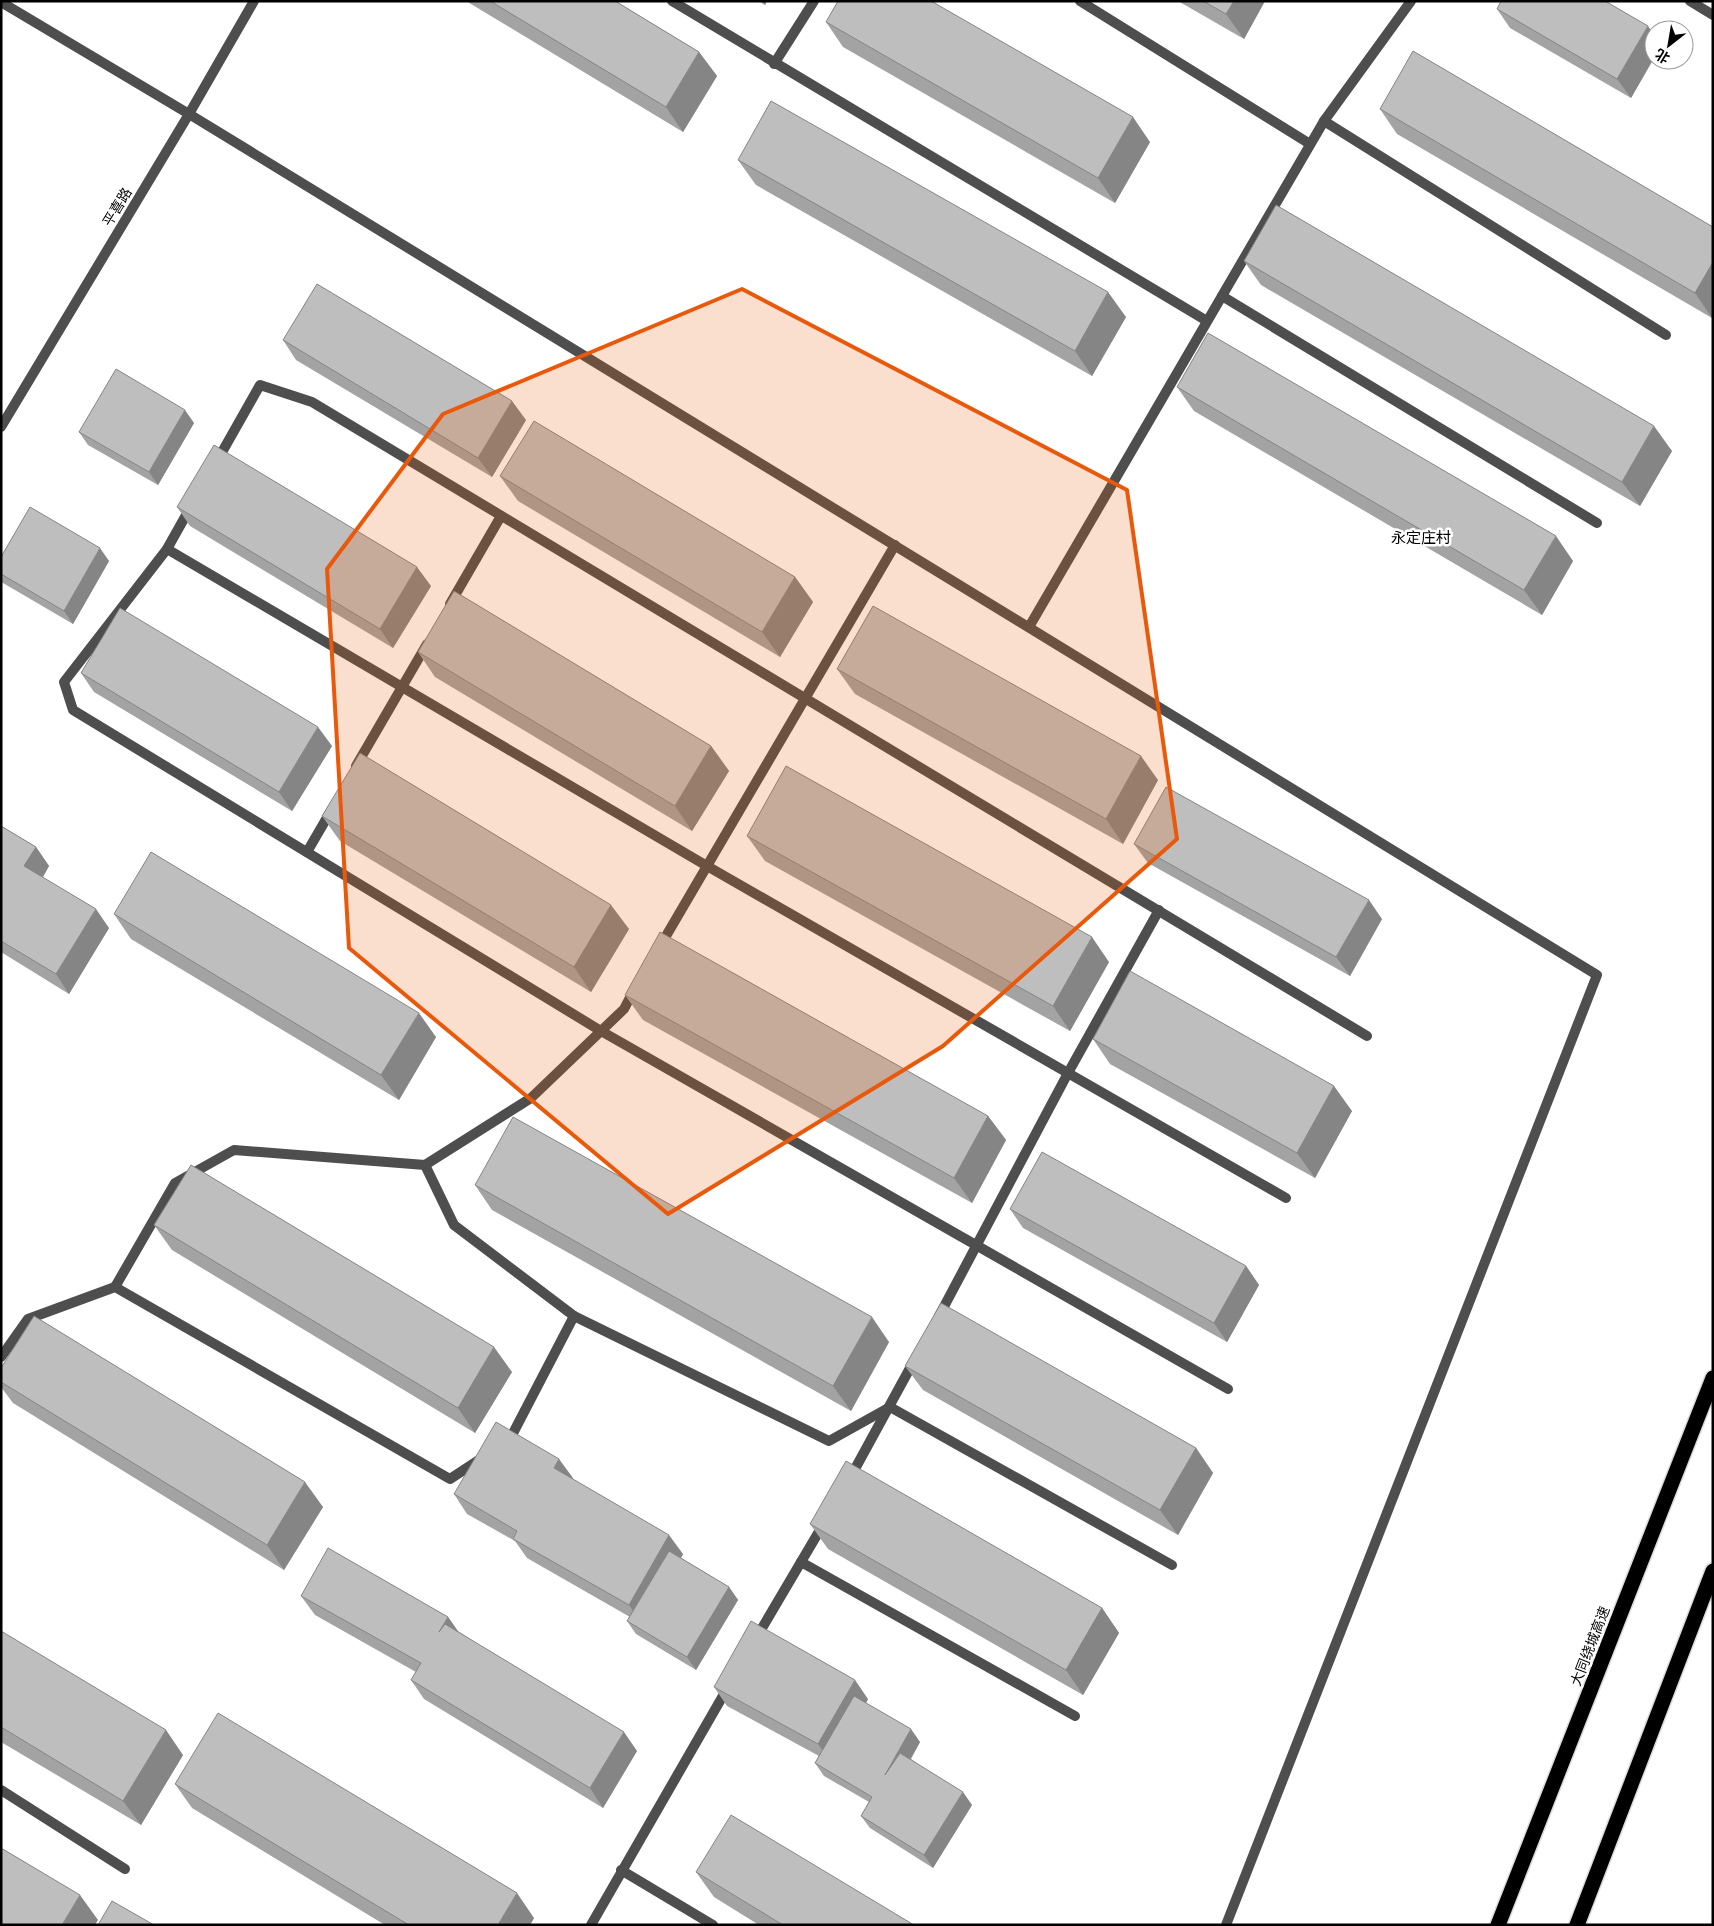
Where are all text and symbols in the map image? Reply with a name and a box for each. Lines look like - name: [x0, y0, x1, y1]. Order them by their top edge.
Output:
- north arrow: [1644, 20, 1694, 70]
- text: 北: [1652, 45, 1673, 67]
- street label: 平喜路: [99, 185, 136, 230]
- district label: 永定庄村: [1391, 529, 1451, 547]
- street label: 大同绕城高速: [1567, 1604, 1613, 1688]

